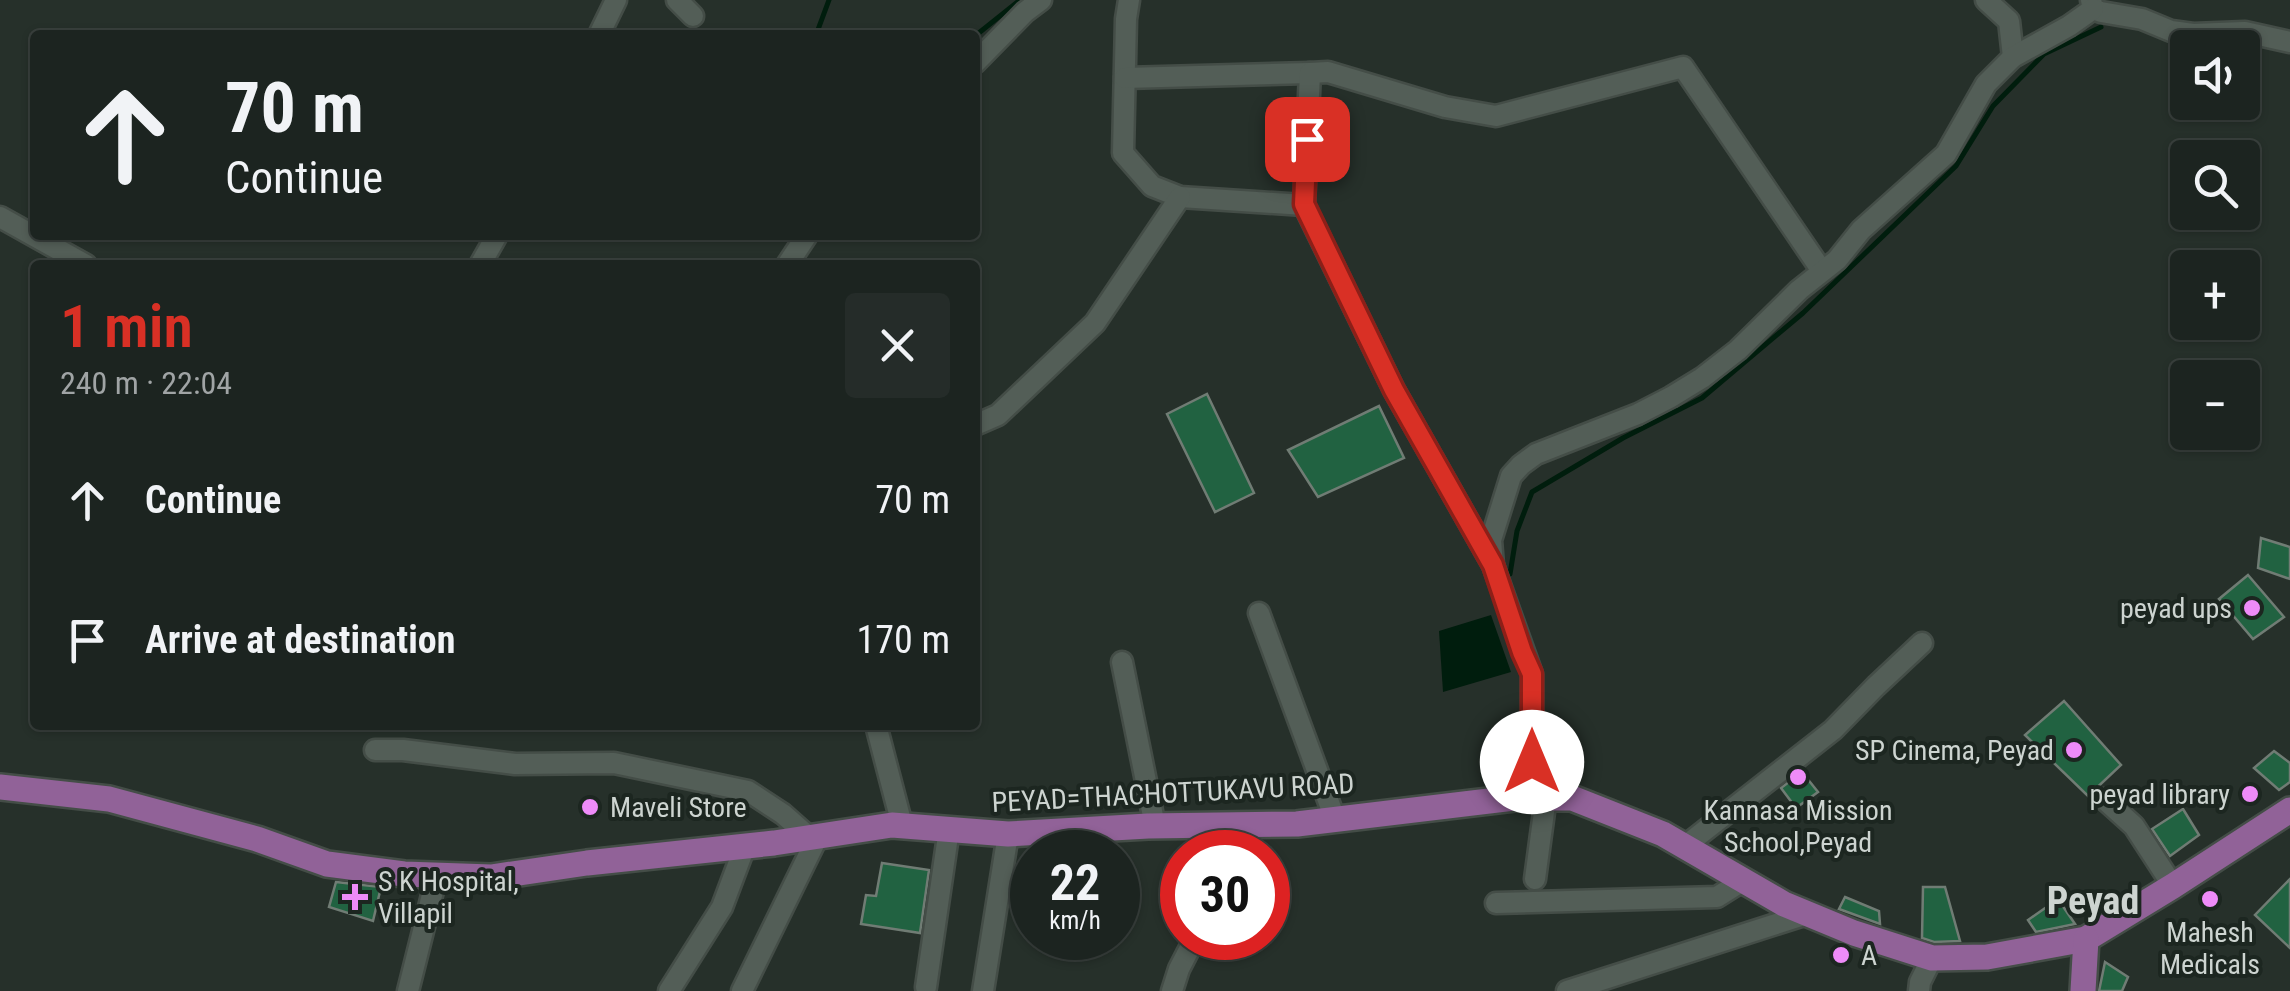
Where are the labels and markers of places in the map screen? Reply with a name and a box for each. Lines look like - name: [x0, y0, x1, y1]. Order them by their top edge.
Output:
- pin: [1265, 97, 1350, 182]
- place label: peyad ups: [2120, 592, 2232, 625]
- marker: peyad ups: [2241, 597, 2263, 619]
- place label: SP Cinema, Peyad: [1855, 734, 2054, 767]
- marker: SP Cinema, Peyad: [2063, 739, 2085, 761]
- marker: Kannasa Mission School,Peyad: [1787, 766, 1809, 788]
- place label: peyad library: [2090, 778, 2230, 811]
- marker: peyad library: [2239, 783, 2261, 805]
- place label: Maveli Store: [610, 791, 747, 824]
- place label: Kannasa Mission School,Peyad: [1704, 794, 1893, 859]
- marker: Maveli Store: [579, 796, 601, 818]
- place label: S K Hospital, Villapil: [378, 865, 519, 930]
- marker: S K Hospital, Villapil: [342, 884, 368, 910]
- marker: Mahesh Medicals: [2199, 888, 2221, 910]
- place label: Mahesh Medicals: [2160, 916, 2260, 981]
- place label: A: [1861, 939, 1877, 972]
- marker: A: [1830, 944, 1852, 966]

